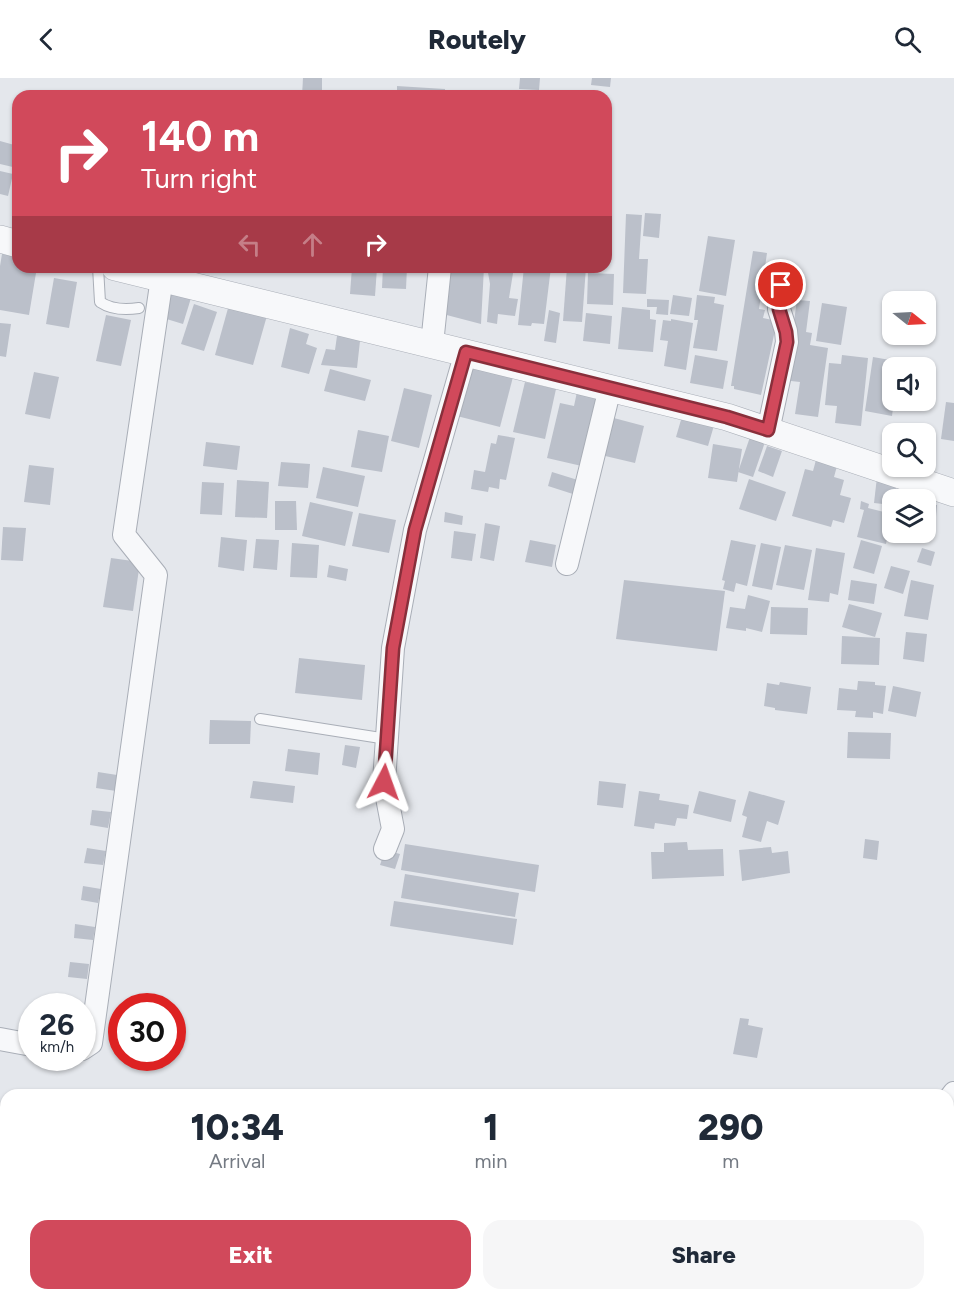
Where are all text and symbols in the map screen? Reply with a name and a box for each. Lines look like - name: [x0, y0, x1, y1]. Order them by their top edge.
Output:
- icon: back: [30, 23, 63, 56]
- text: Routely: [428, 23, 526, 56]
- icon: search: [891, 23, 924, 56]
- text: 140 m: [141, 111, 259, 162]
- icon: right: [42, 114, 120, 192]
- text: Turn right: [141, 162, 257, 195]
- icon: left: [233, 228, 266, 261]
- icon: ahead: [296, 228, 329, 261]
- icon: right: [359, 228, 392, 261]
- pin: [755, 259, 806, 310]
- icon: arrive: [764, 268, 797, 301]
- north arrow: [882, 291, 936, 345]
- map controls: [882, 291, 936, 543]
- button: sound: [882, 357, 936, 411]
- button: search: [882, 423, 936, 477]
- button: layers: [882, 489, 936, 543]
- position arrow: [352, 750, 416, 814]
- speed limit sign: 30: [108, 993, 186, 1071]
- text: 26: [40, 1006, 74, 1043]
- text: km/h: [40, 1038, 74, 1056]
- text: 10:34: [190, 1106, 284, 1149]
- text: 1: [483, 1106, 499, 1149]
- text: 290: [698, 1106, 764, 1149]
- text: Arrival: [209, 1149, 266, 1173]
- text: min: [475, 1149, 507, 1173]
- text: m: [722, 1149, 739, 1173]
- button: Exit: [30, 1220, 471, 1289]
- button: Share: [483, 1220, 924, 1289]

